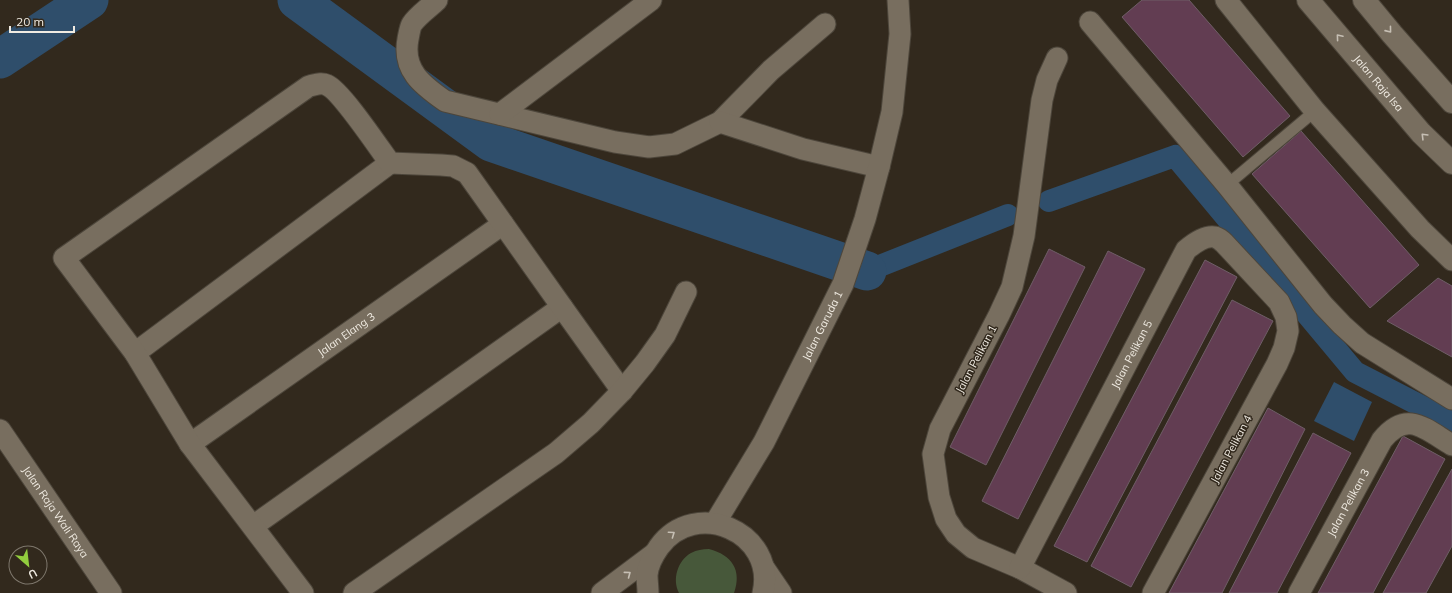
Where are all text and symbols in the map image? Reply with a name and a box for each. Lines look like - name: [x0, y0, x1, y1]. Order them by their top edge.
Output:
- scale bar: [10, 8, 74, 34]
- text: 20 m: [16, 14, 44, 29]
- one-way arrow: [1384, 26, 1391, 33]
- one-way arrow: [1337, 34, 1344, 42]
- street label: Jalan Raja Isa: [1351, 52, 1407, 114]
- one-way arrow: [1421, 133, 1429, 141]
- street label: Jalan Garuda 1: [799, 288, 846, 363]
- street label: Jalan Elang 3: [315, 309, 378, 359]
- street label: Jalan Pelikan 5: [1108, 317, 1155, 391]
- street label: Jalan Pelikan 1: [952, 323, 1000, 395]
- street label: Jalan Pelikan 4: [1207, 412, 1255, 485]
- street label: Jalan Raja Wali Raya: [20, 463, 92, 560]
- street label: Jalan Pelikan 3: [1324, 466, 1372, 539]
- one-way arrow: [667, 532, 674, 539]
- north arrow: [8, 545, 48, 585]
- text: U: [26, 566, 40, 582]
- one-way arrow: [624, 571, 631, 578]

